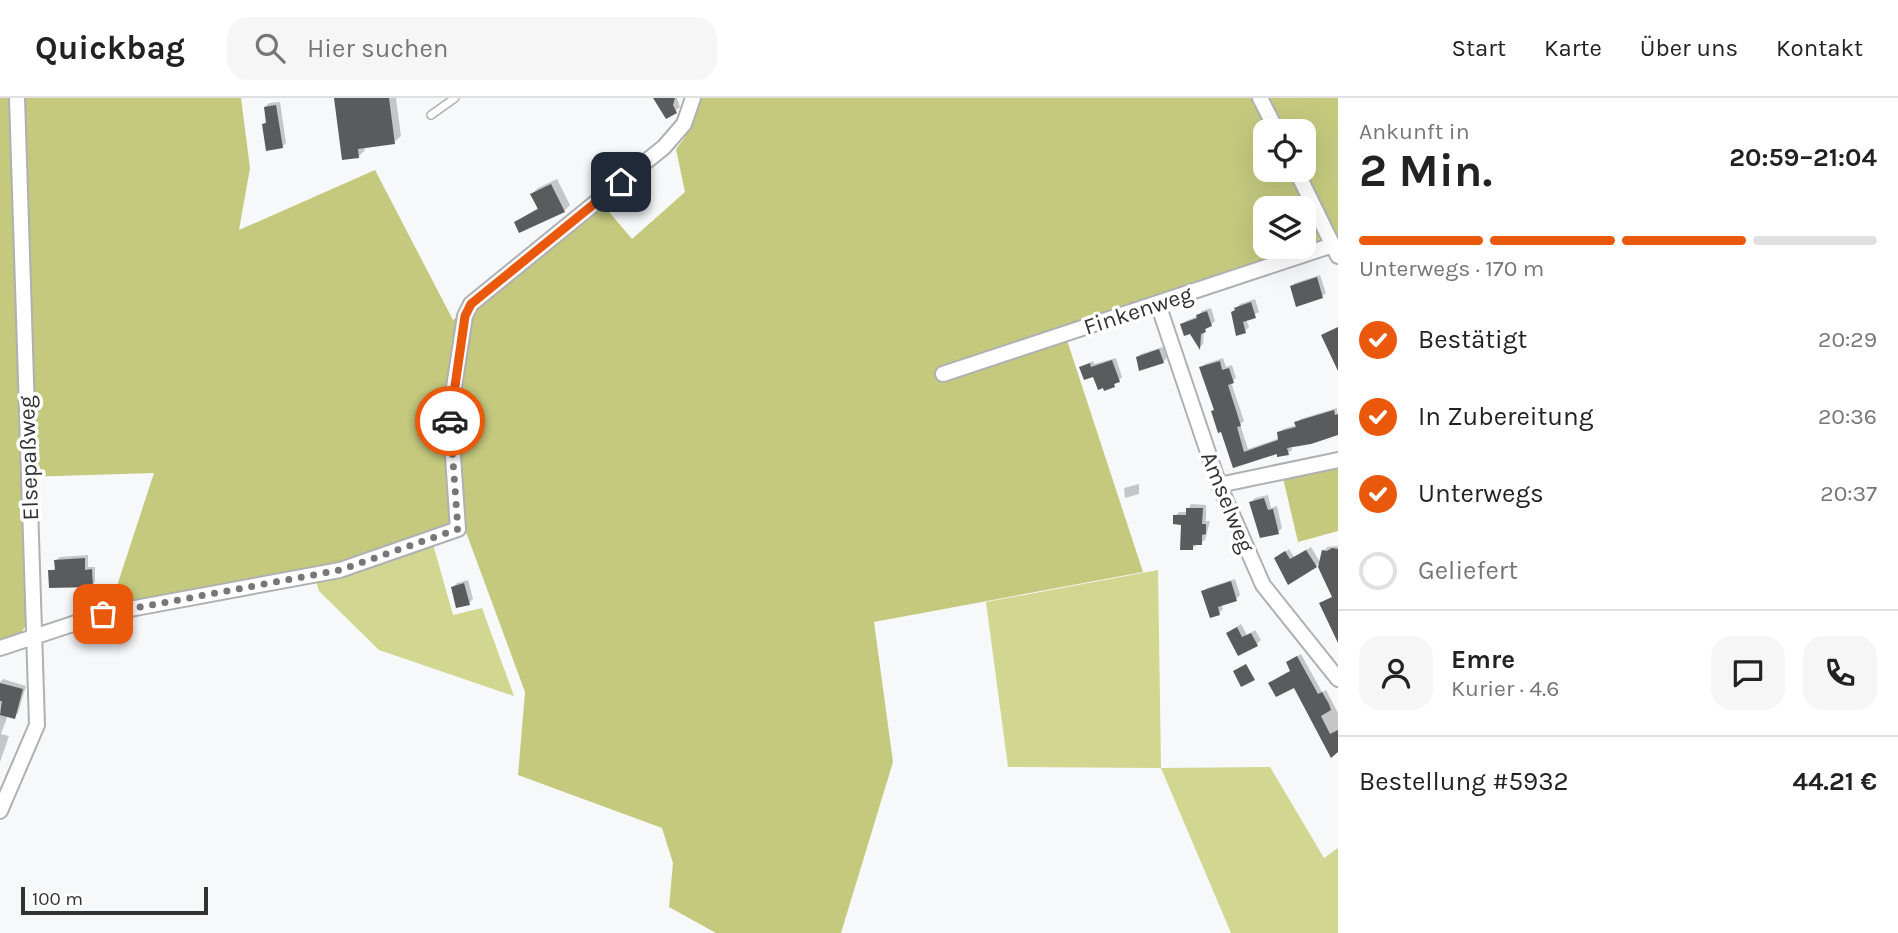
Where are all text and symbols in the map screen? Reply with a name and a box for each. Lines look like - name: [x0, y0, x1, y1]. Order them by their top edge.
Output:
- search box: [227, 17, 717, 80]
- text: Quickbag: [35, 29, 185, 67]
- icon: search: [251, 29, 289, 67]
- text: Hier suchen: [307, 33, 449, 64]
- text: Start: [1452, 34, 1506, 62]
- text: Karte: [1544, 34, 1602, 62]
- text: Über uns: [1640, 34, 1738, 62]
- text: Kontakt: [1776, 34, 1863, 62]
- text: Ankunft in: [1359, 118, 1470, 145]
- map controls: [1253, 119, 1316, 259]
- button: locate: [1253, 119, 1316, 182]
- text: 20:59–21:04: [1729, 142, 1877, 173]
- text: 2 Min.: [1359, 144, 1492, 198]
- pin: [591, 152, 651, 212]
- icon: home: [602, 163, 640, 201]
- button: layers: [1253, 196, 1316, 259]
- text: Unterwegs · 170 m: [1359, 255, 1544, 282]
- street label: Finkenweg: [1080, 280, 1196, 341]
- icon: check: [1359, 321, 1397, 359]
- text: Bestätigt: [1418, 324, 1527, 355]
- text: 20:29: [1818, 326, 1877, 353]
- courier: [415, 386, 485, 456]
- street label: Elsepaßweg: [13, 395, 44, 521]
- icon: check: [1359, 398, 1397, 436]
- text: In Zubereitung: [1418, 401, 1593, 432]
- icon: car: [431, 402, 469, 440]
- text: 20:36: [1818, 403, 1877, 430]
- street label: Amselweg: [1195, 448, 1260, 557]
- icon: check: [1359, 475, 1397, 513]
- text: Unterwegs: [1418, 478, 1544, 509]
- text: 20:37: [1820, 480, 1877, 507]
- text: Geliefert: [1418, 555, 1518, 586]
- pin: [73, 584, 133, 644]
- icon: bag: [84, 595, 122, 633]
- button: person: [1359, 636, 1433, 710]
- button: chat: [1711, 636, 1785, 710]
- button: phone: [1803, 636, 1877, 710]
- text: Emre: [1451, 644, 1515, 675]
- text: Kurier · 4.6: [1451, 675, 1559, 702]
- text: Bestellung #5932: [1359, 766, 1569, 797]
- text: 44.21 €: [1792, 766, 1877, 797]
- scale bar: [21, 884, 208, 916]
- text: 100 m: [32, 888, 83, 910]

